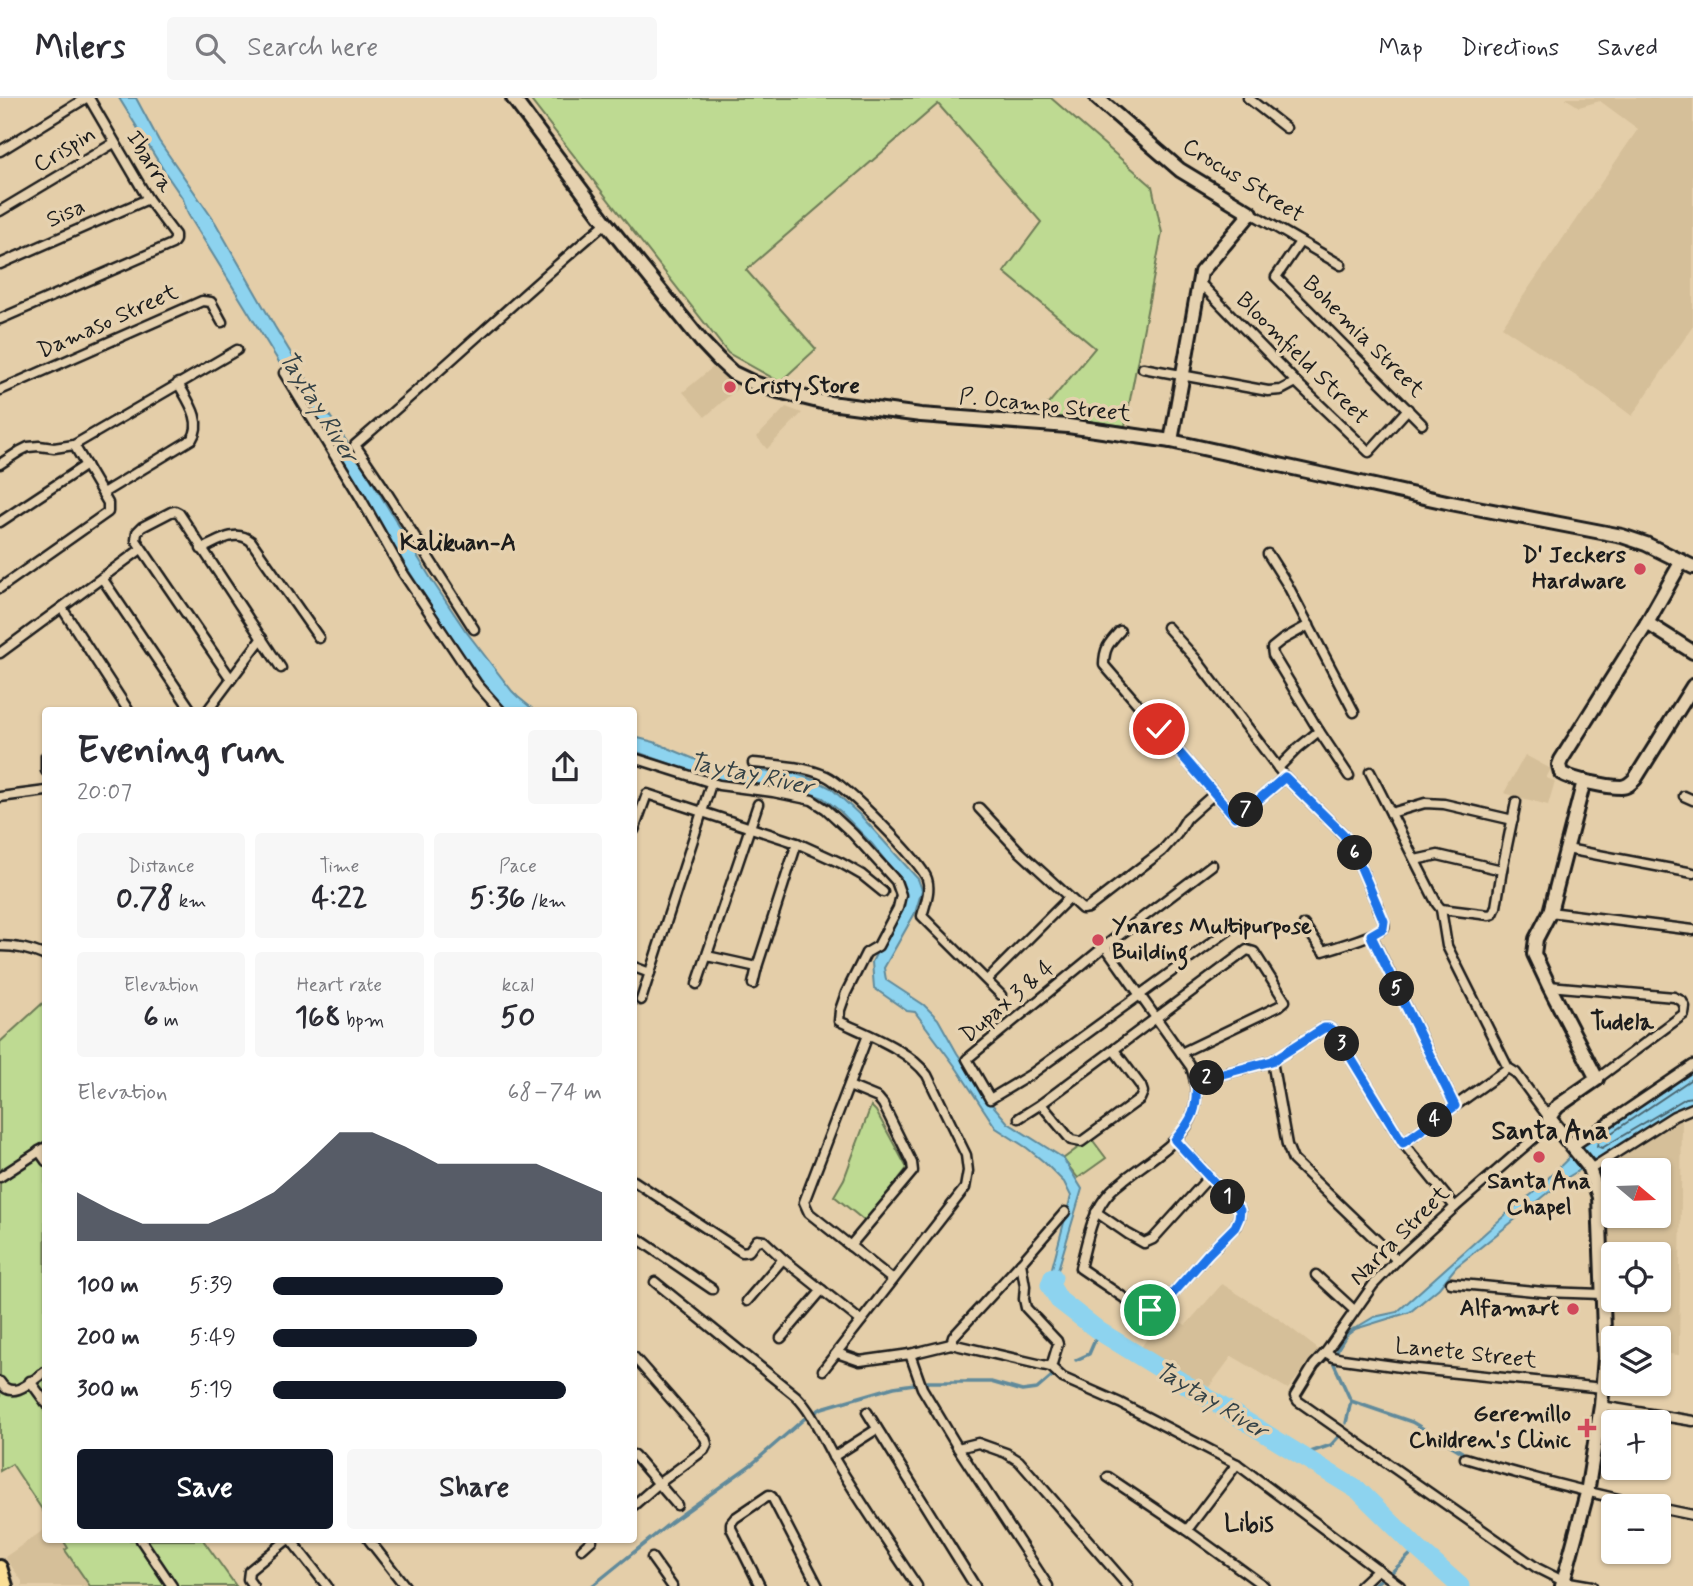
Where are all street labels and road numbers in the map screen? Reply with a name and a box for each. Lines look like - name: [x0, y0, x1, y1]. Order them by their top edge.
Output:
- street label: Crispin: [28, 120, 102, 180]
- street label: Ibarra: [118, 125, 180, 199]
- street label: Crocus Street: [1176, 132, 1310, 230]
- street label: Sisa: [42, 192, 90, 236]
- street label: Bohemia Street: [1295, 269, 1431, 405]
- street label: Damaso Street: [33, 277, 183, 366]
- street label: Bloomfield Street: [1229, 286, 1375, 432]
- street label: P. Ocampo Street: [958, 382, 1133, 430]
- street label: Dupax 3 & 4: [954, 954, 1062, 1050]
- street label: Narra Street: [1343, 1179, 1457, 1293]
- street label: Lanete Street: [1394, 1332, 1539, 1376]

